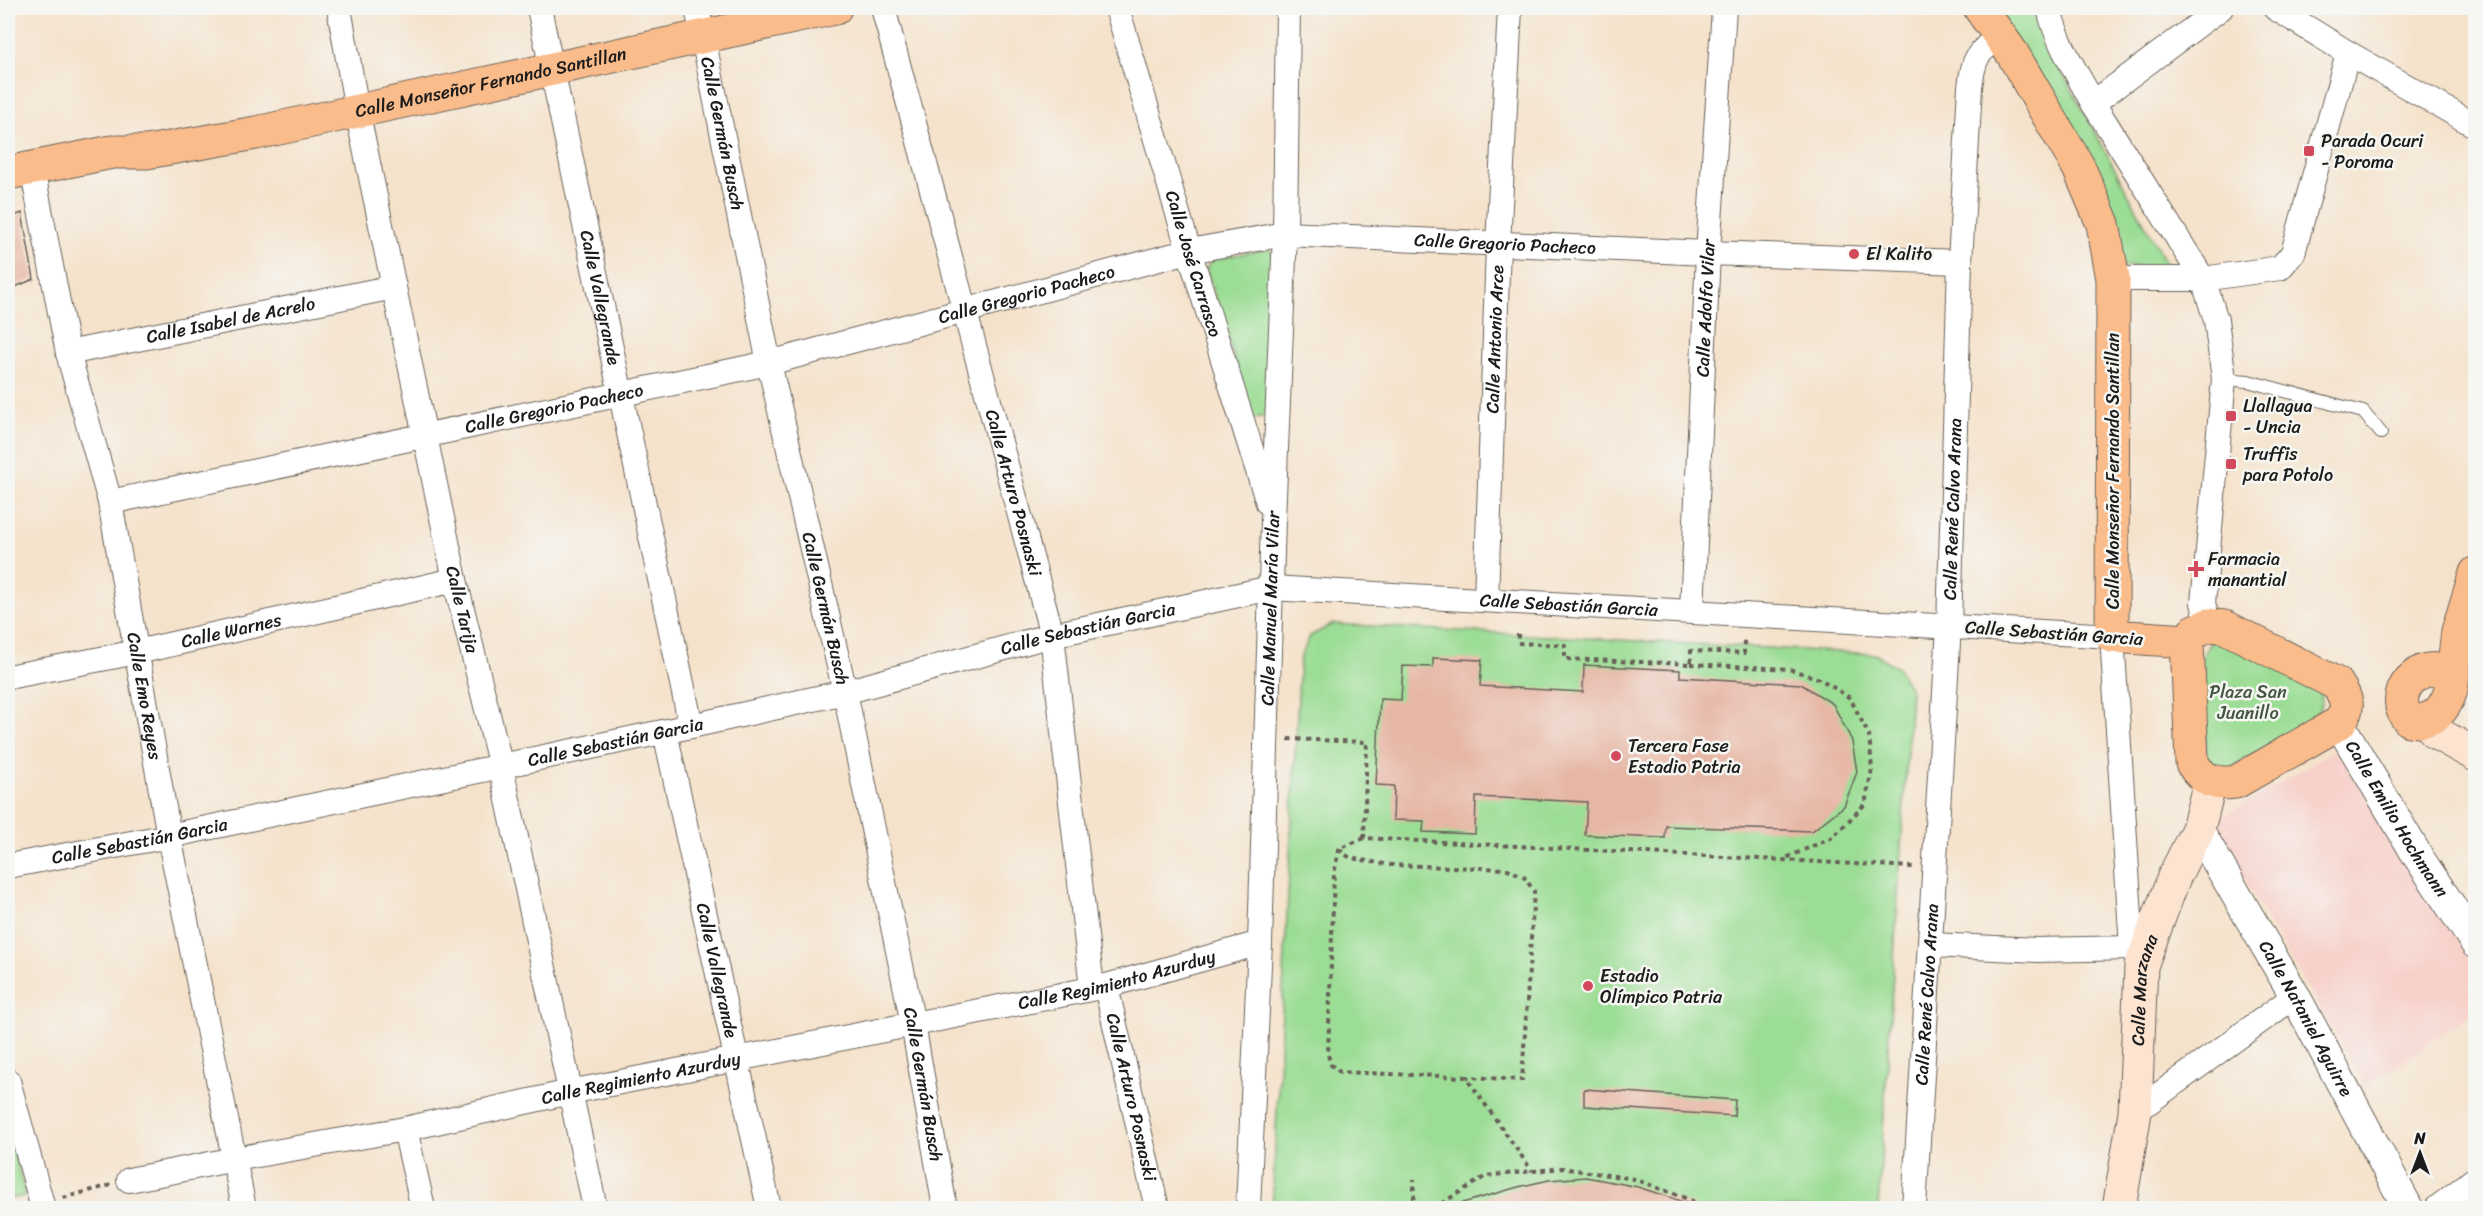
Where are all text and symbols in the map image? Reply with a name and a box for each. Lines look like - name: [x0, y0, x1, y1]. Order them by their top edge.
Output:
- street label: Calle Monseñor Fernando Santillan: [352, 37, 630, 127]
- street label: Calle Germán Busch: [691, 54, 754, 213]
- place label: Parada Ocuri - Poroma: [2321, 125, 2424, 178]
- marker: Parada Ocuri - Poroma: [2302, 144, 2316, 158]
- street label: Calle José Carrasco: [1156, 187, 1231, 341]
- street label: Calle Gregorio Pacheco: [1414, 224, 1597, 264]
- street label: Calle Vallegrande: [570, 227, 630, 368]
- street label: Calle Adolfo Vilar: [1686, 237, 1725, 378]
- place label: El Kalito: [1866, 238, 1932, 270]
- marker: El Kalito: [1847, 247, 1861, 261]
- street label: Calle Gregorio Pacheco: [935, 255, 1118, 333]
- street label: Calle Antonio Arce: [1476, 264, 1513, 414]
- street label: Calle Isabel de Acrelo: [143, 287, 318, 353]
- street label: Calle Monseñor Fernando Santillan: [2097, 332, 2129, 609]
- street label: Calle Gregorio Pacheco: [462, 374, 646, 443]
- place label: Llallagua - Uncia: [2243, 390, 2313, 443]
- street label: Calle Arturo Posnaski: [976, 406, 1052, 581]
- marker: Llallagua - Uncia: [2224, 409, 2238, 423]
- street label: Calle René Calvo Arana: [1934, 418, 1971, 601]
- place label: Truffis para Potolo: [2242, 438, 2333, 491]
- marker: Truffis para Potolo: [2224, 457, 2238, 471]
- street label: Calle Manuel María Vilar: [1251, 509, 1289, 706]
- street label: Calle Germán Busch: [793, 529, 859, 688]
- place label: Farmacia manantial: [2208, 543, 2287, 596]
- marker: Farmacia manantial: [2189, 562, 2203, 576]
- street label: Calle Tarija: [436, 563, 489, 657]
- street label: Calle Sebastián Garcia: [1479, 584, 1660, 626]
- street label: Calle Sebastián Garcia: [997, 593, 1179, 664]
- street label: Calle Warnes: [178, 604, 285, 658]
- street label: Calle Sebastián Garcia: [1964, 611, 2145, 655]
- street label: Calle Emo Reyes: [117, 630, 171, 763]
- park label: Plaza San Juanillo: [2209, 676, 2287, 729]
- street label: Calle Sebastián Garcia: [525, 708, 707, 776]
- place label: Tercera Fase Estadio Patria: [1628, 730, 1740, 783]
- street label: Calle Emilio Hochmann: [2336, 734, 2457, 904]
- marker: Tercera Fase Estadio Patria: [1609, 749, 1623, 763]
- street label: Calle Sebastián Garcia: [49, 808, 231, 874]
- street label: Calle Vallegrande: [687, 900, 747, 1041]
- street label: Calle René Calvo Arana: [1905, 903, 1948, 1086]
- street label: Calle Marzana: [2122, 929, 2168, 1046]
- street label: Calle Nataniel Aguirre: [2250, 934, 2362, 1103]
- street label: Calle Regimiento Azurduy: [1015, 940, 1220, 1019]
- place label: Estadio Olímpico Patria: [1600, 960, 1723, 1013]
- marker: Estadio Olímpico Patria: [1581, 979, 1595, 993]
- street label: Calle Germán Busch: [894, 1004, 953, 1164]
- street label: Calle Arturo Posnaski: [1097, 1010, 1167, 1185]
- street label: Calle Regimiento Azurduy: [538, 1043, 744, 1114]
- north arrow: [2390, 1123, 2450, 1183]
- text: N: [2413, 1124, 2426, 1153]

